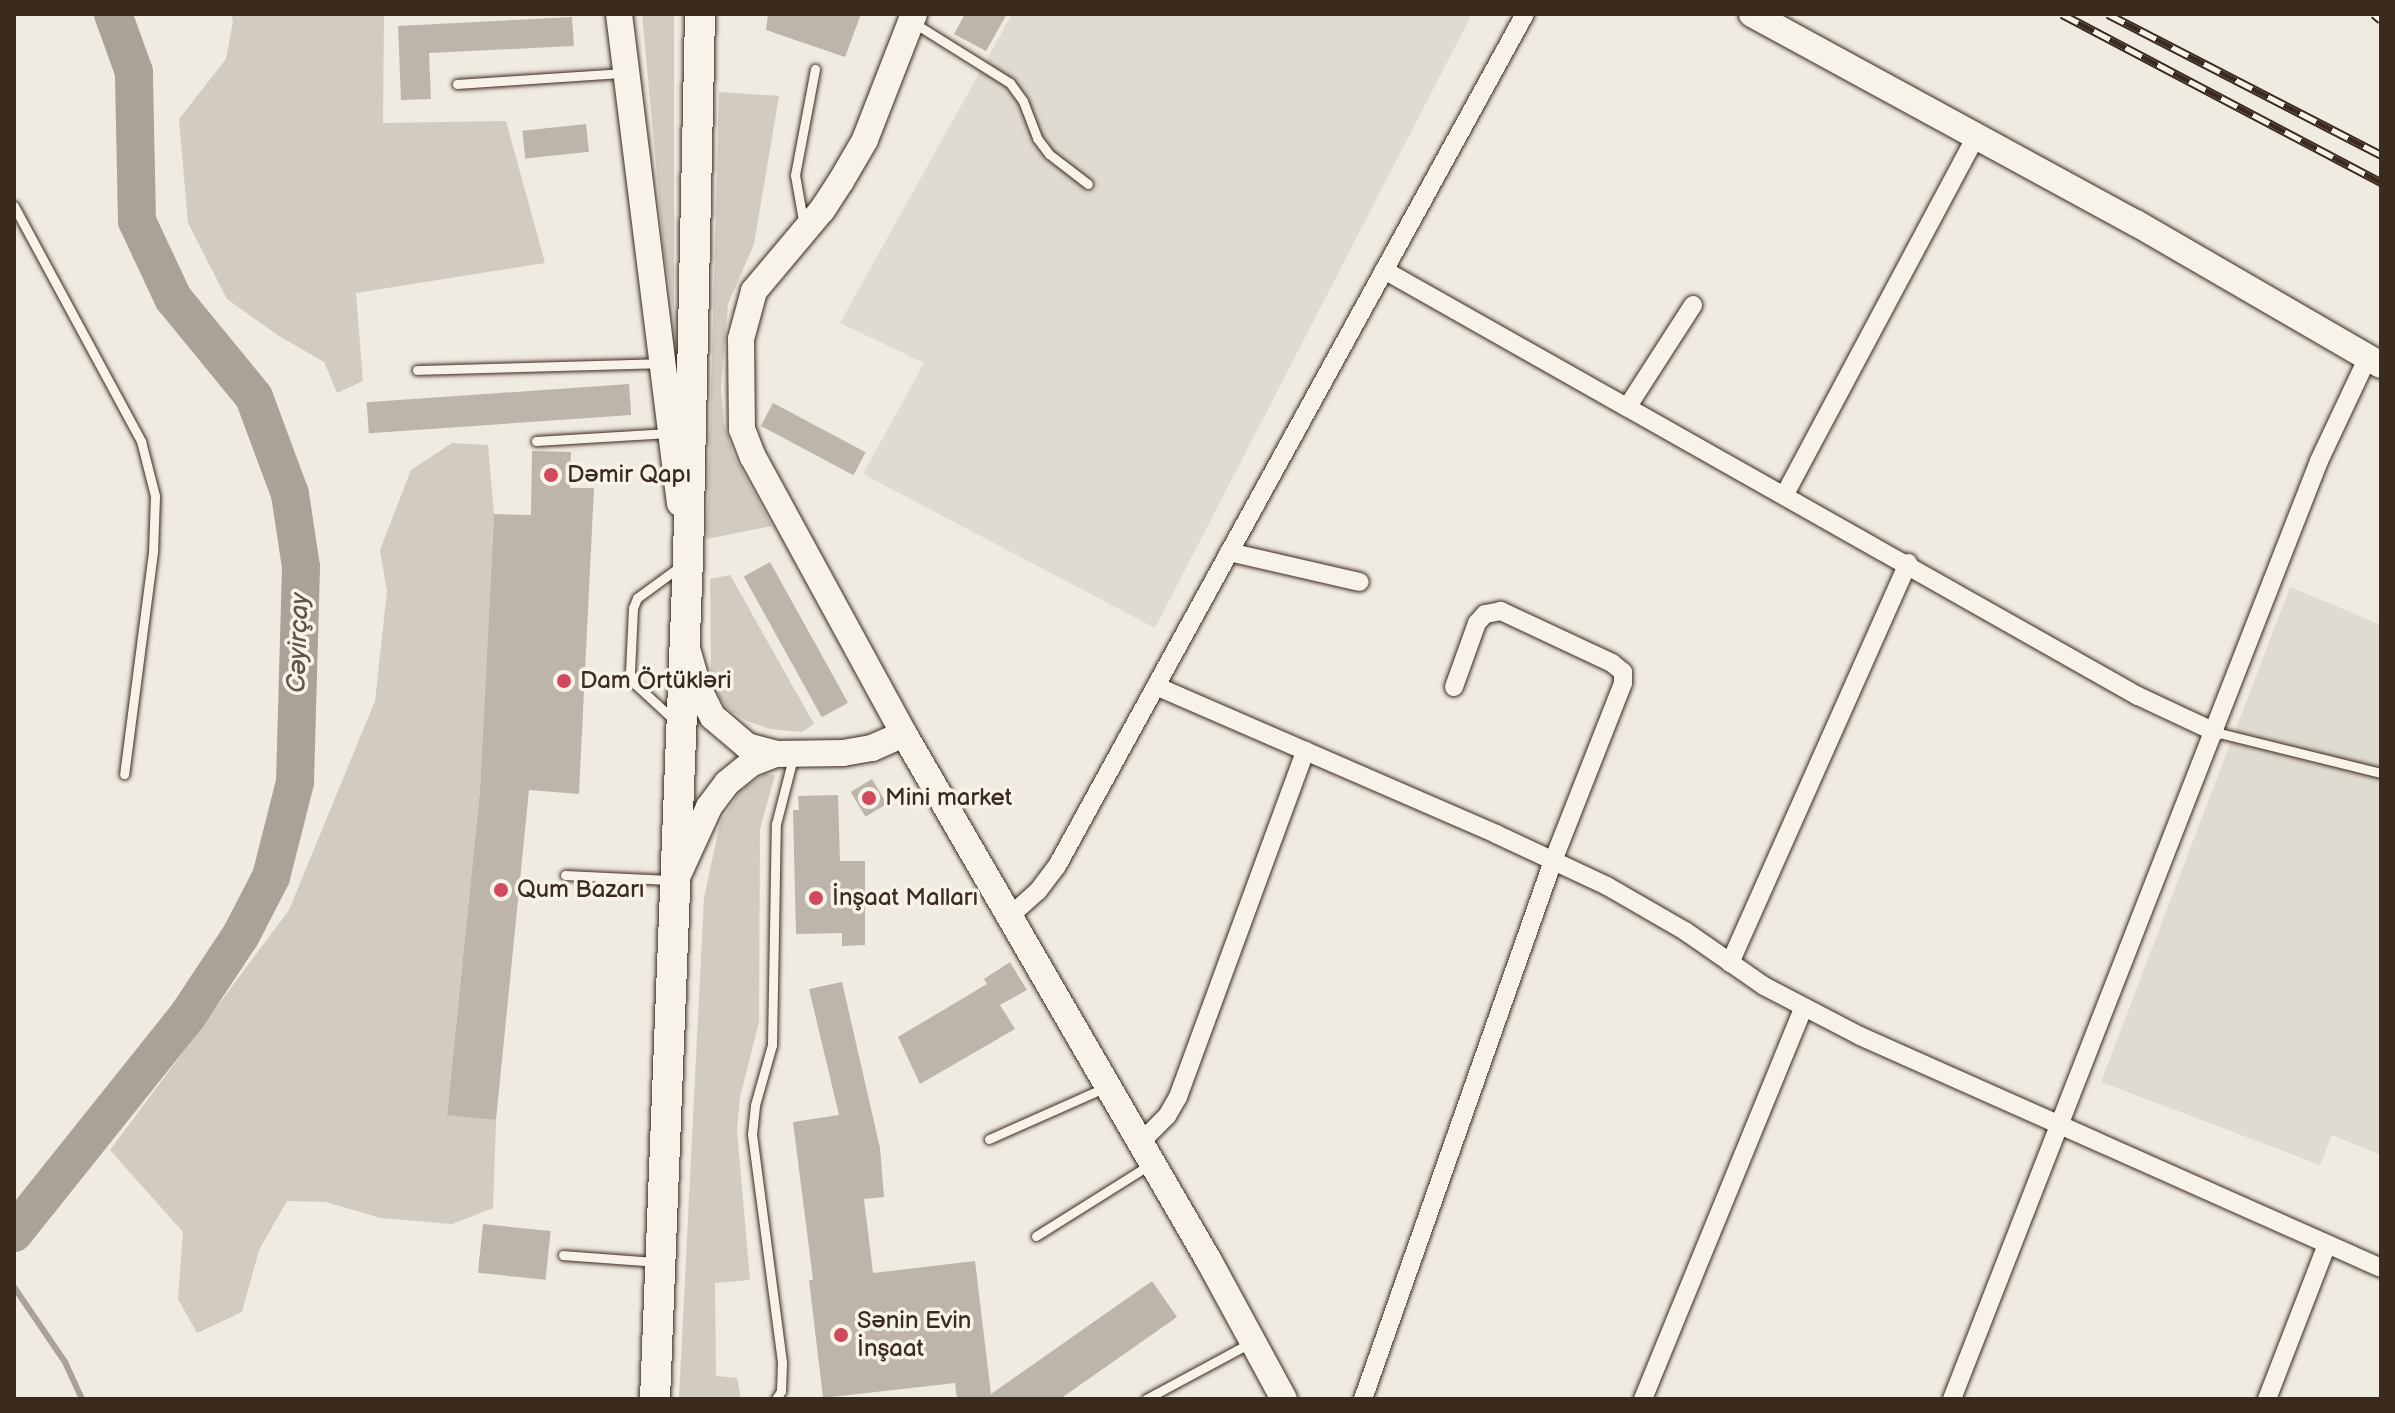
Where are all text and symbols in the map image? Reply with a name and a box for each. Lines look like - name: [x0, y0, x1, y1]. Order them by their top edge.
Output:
- place label: Dəmir Qapı: [567, 461, 691, 489]
- marker: Dəmir Qapı: [542, 466, 560, 484]
- water label: Cəyirçay: [282, 593, 316, 693]
- place label: Dam Örtükləri: [580, 667, 732, 695]
- marker: Dam Örtükləri: [555, 672, 573, 690]
- place label: Mini market: [885, 784, 1012, 812]
- marker: Mini market: [860, 789, 878, 807]
- place label: Qum Bazarı: [517, 876, 645, 904]
- marker: Qum Bazarı: [492, 881, 510, 899]
- place label: İnşaat Malları: [832, 884, 978, 912]
- marker: İnşaat Malları: [807, 889, 825, 907]
- place label: Sənin Evin İnşaat: [857, 1307, 971, 1363]
- marker: Sənin Evin İnşaat: [832, 1326, 850, 1344]

